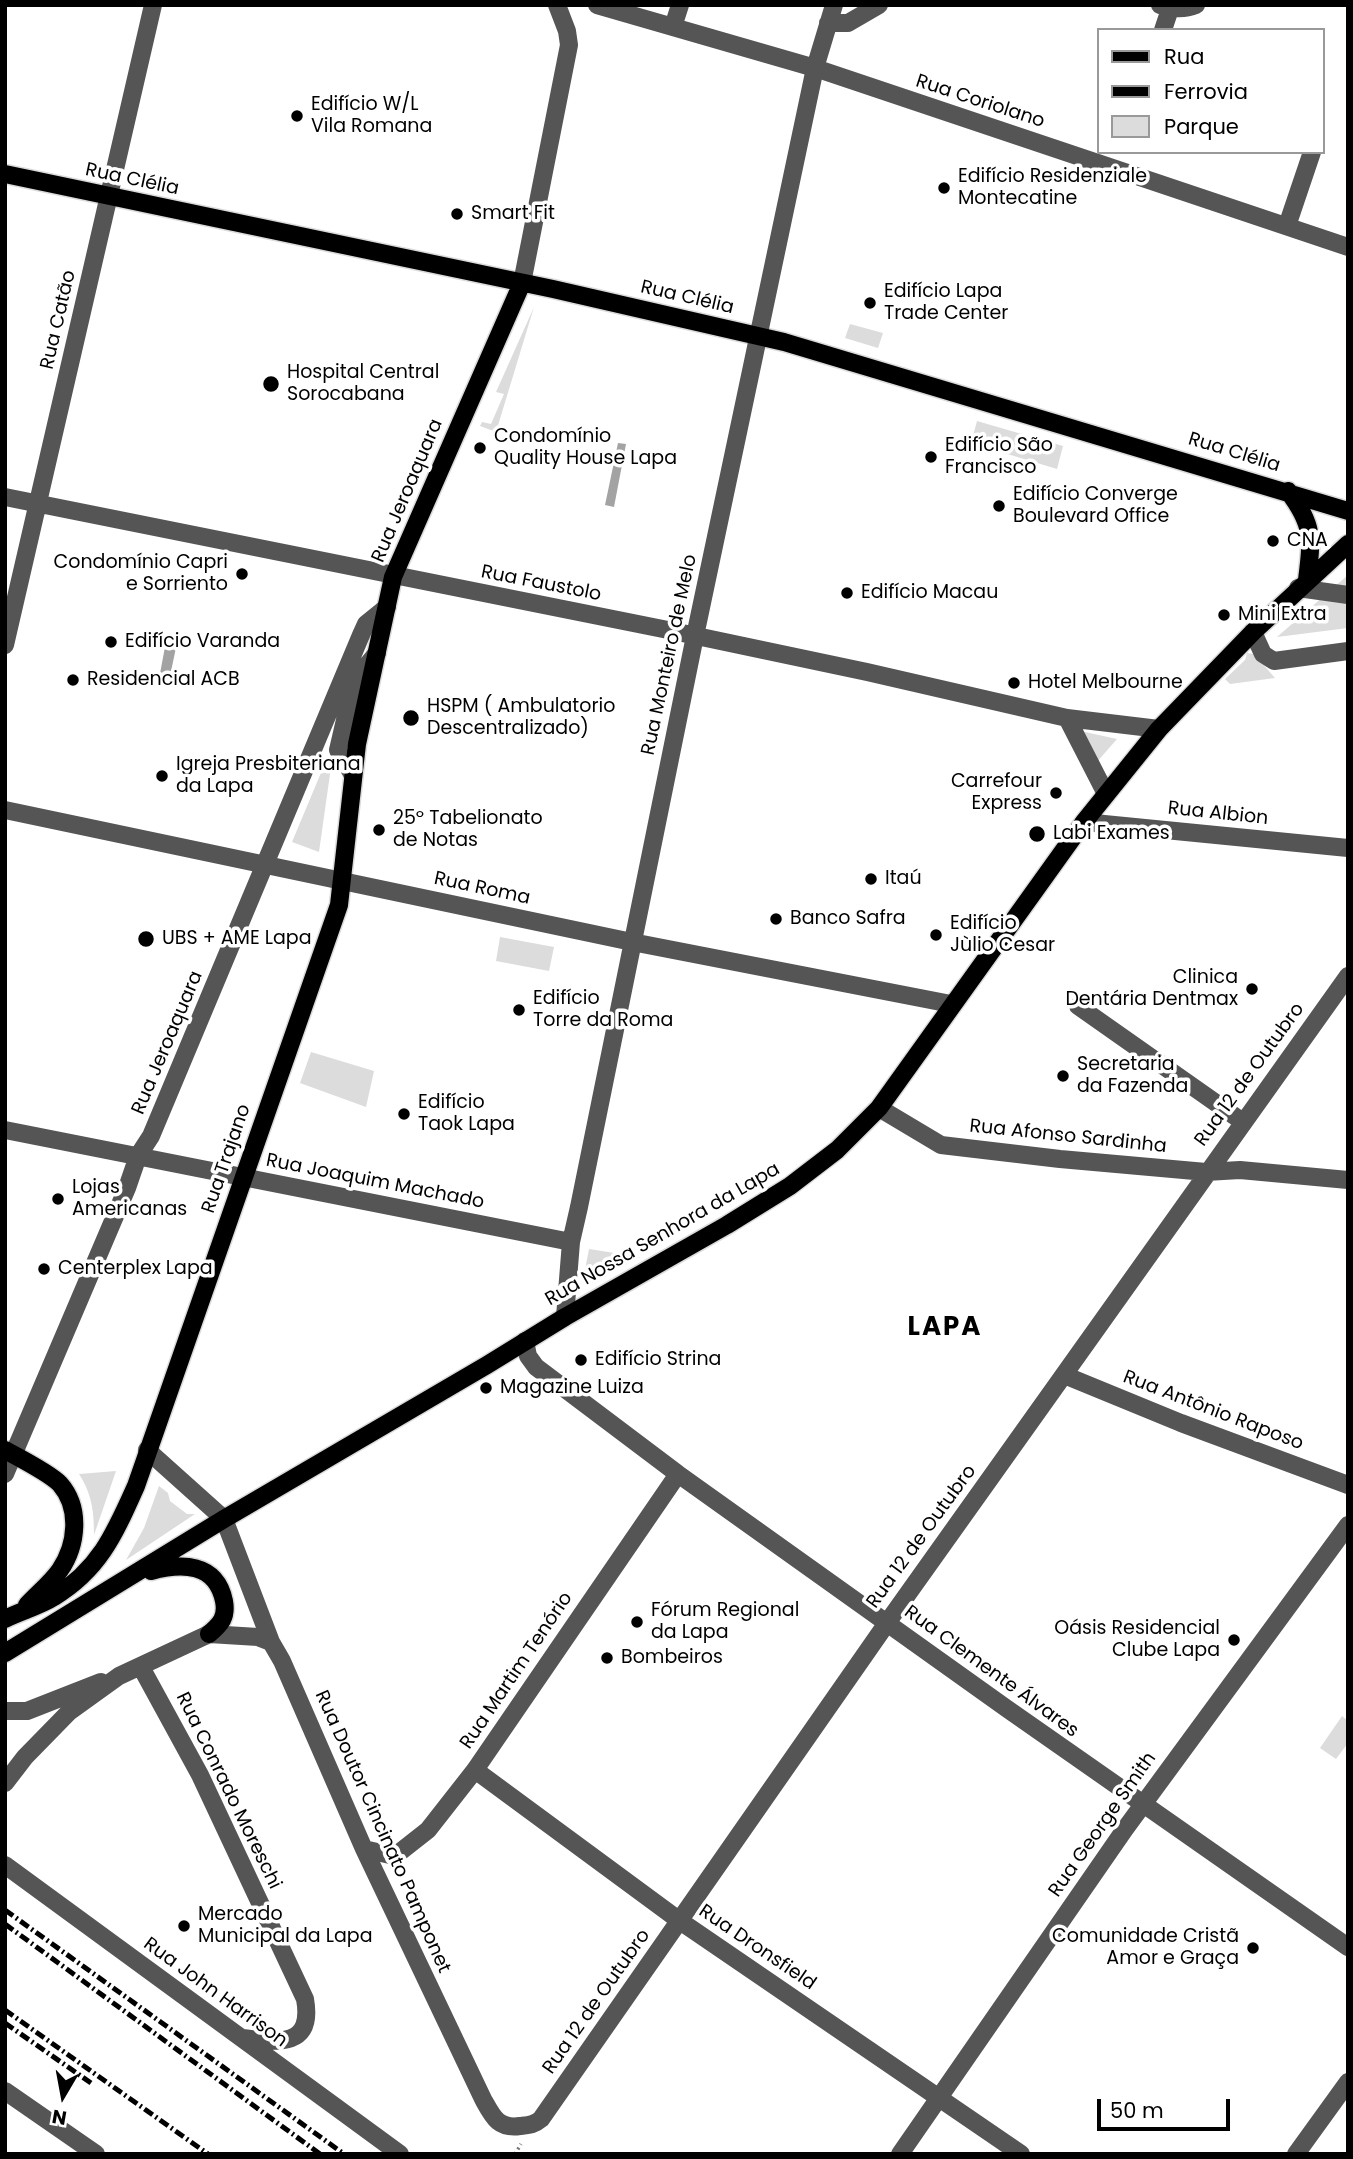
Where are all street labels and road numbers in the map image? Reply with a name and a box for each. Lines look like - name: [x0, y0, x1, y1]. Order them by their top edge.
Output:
- street label: Rua Coriolano: [913, 70, 1047, 134]
- street label: Rua Clélia: [83, 159, 181, 201]
- street label: Rua Catão: [37, 268, 81, 372]
- street label: Rua Clélia: [638, 276, 736, 320]
- street label: Rua Jeroaquara: [368, 416, 448, 566]
- street label: Rua Clélia: [1185, 428, 1283, 478]
- street label: Rua Monteiro de Melo: [638, 553, 702, 757]
- street label: Rua Faustolo: [479, 561, 603, 607]
- street label: Rua Albion: [1167, 797, 1269, 831]
- street label: Rua Roma: [432, 868, 532, 910]
- street label: Rua Jeroaquara: [128, 968, 208, 1118]
- street label: Rua 12 de Outubro: [1190, 999, 1310, 1151]
- street label: Rua Trajano: [198, 1102, 256, 1216]
- street label: Rua Afonso Sardinha: [968, 1115, 1168, 1159]
- street label: Rua Joaquim Machado: [264, 1150, 486, 1214]
- street label: Rua Nossa Senhora da Lapa: [542, 1158, 784, 1312]
- street label: Rua Antônio Raposo: [1120, 1366, 1306, 1456]
- street label: Rua 12 de Outubro: [862, 1461, 982, 1613]
- street label: Rua Martim Tenório: [456, 1588, 578, 1754]
- street label: Rua Clemente Álvares: [899, 1601, 1083, 1743]
- street label: Rua Doutor Cincinato Pamponet: [309, 1687, 455, 1977]
- street label: Rua Conrado Moreschi: [170, 1689, 286, 1893]
- street label: Rua George Smith: [1044, 1748, 1162, 1902]
- street label: Rua Dronsfield: [694, 1900, 820, 1996]
- street label: Rua 12 de Outubro: [538, 1925, 656, 2079]
- street label: Rua John Harrison: [139, 1933, 291, 2053]

